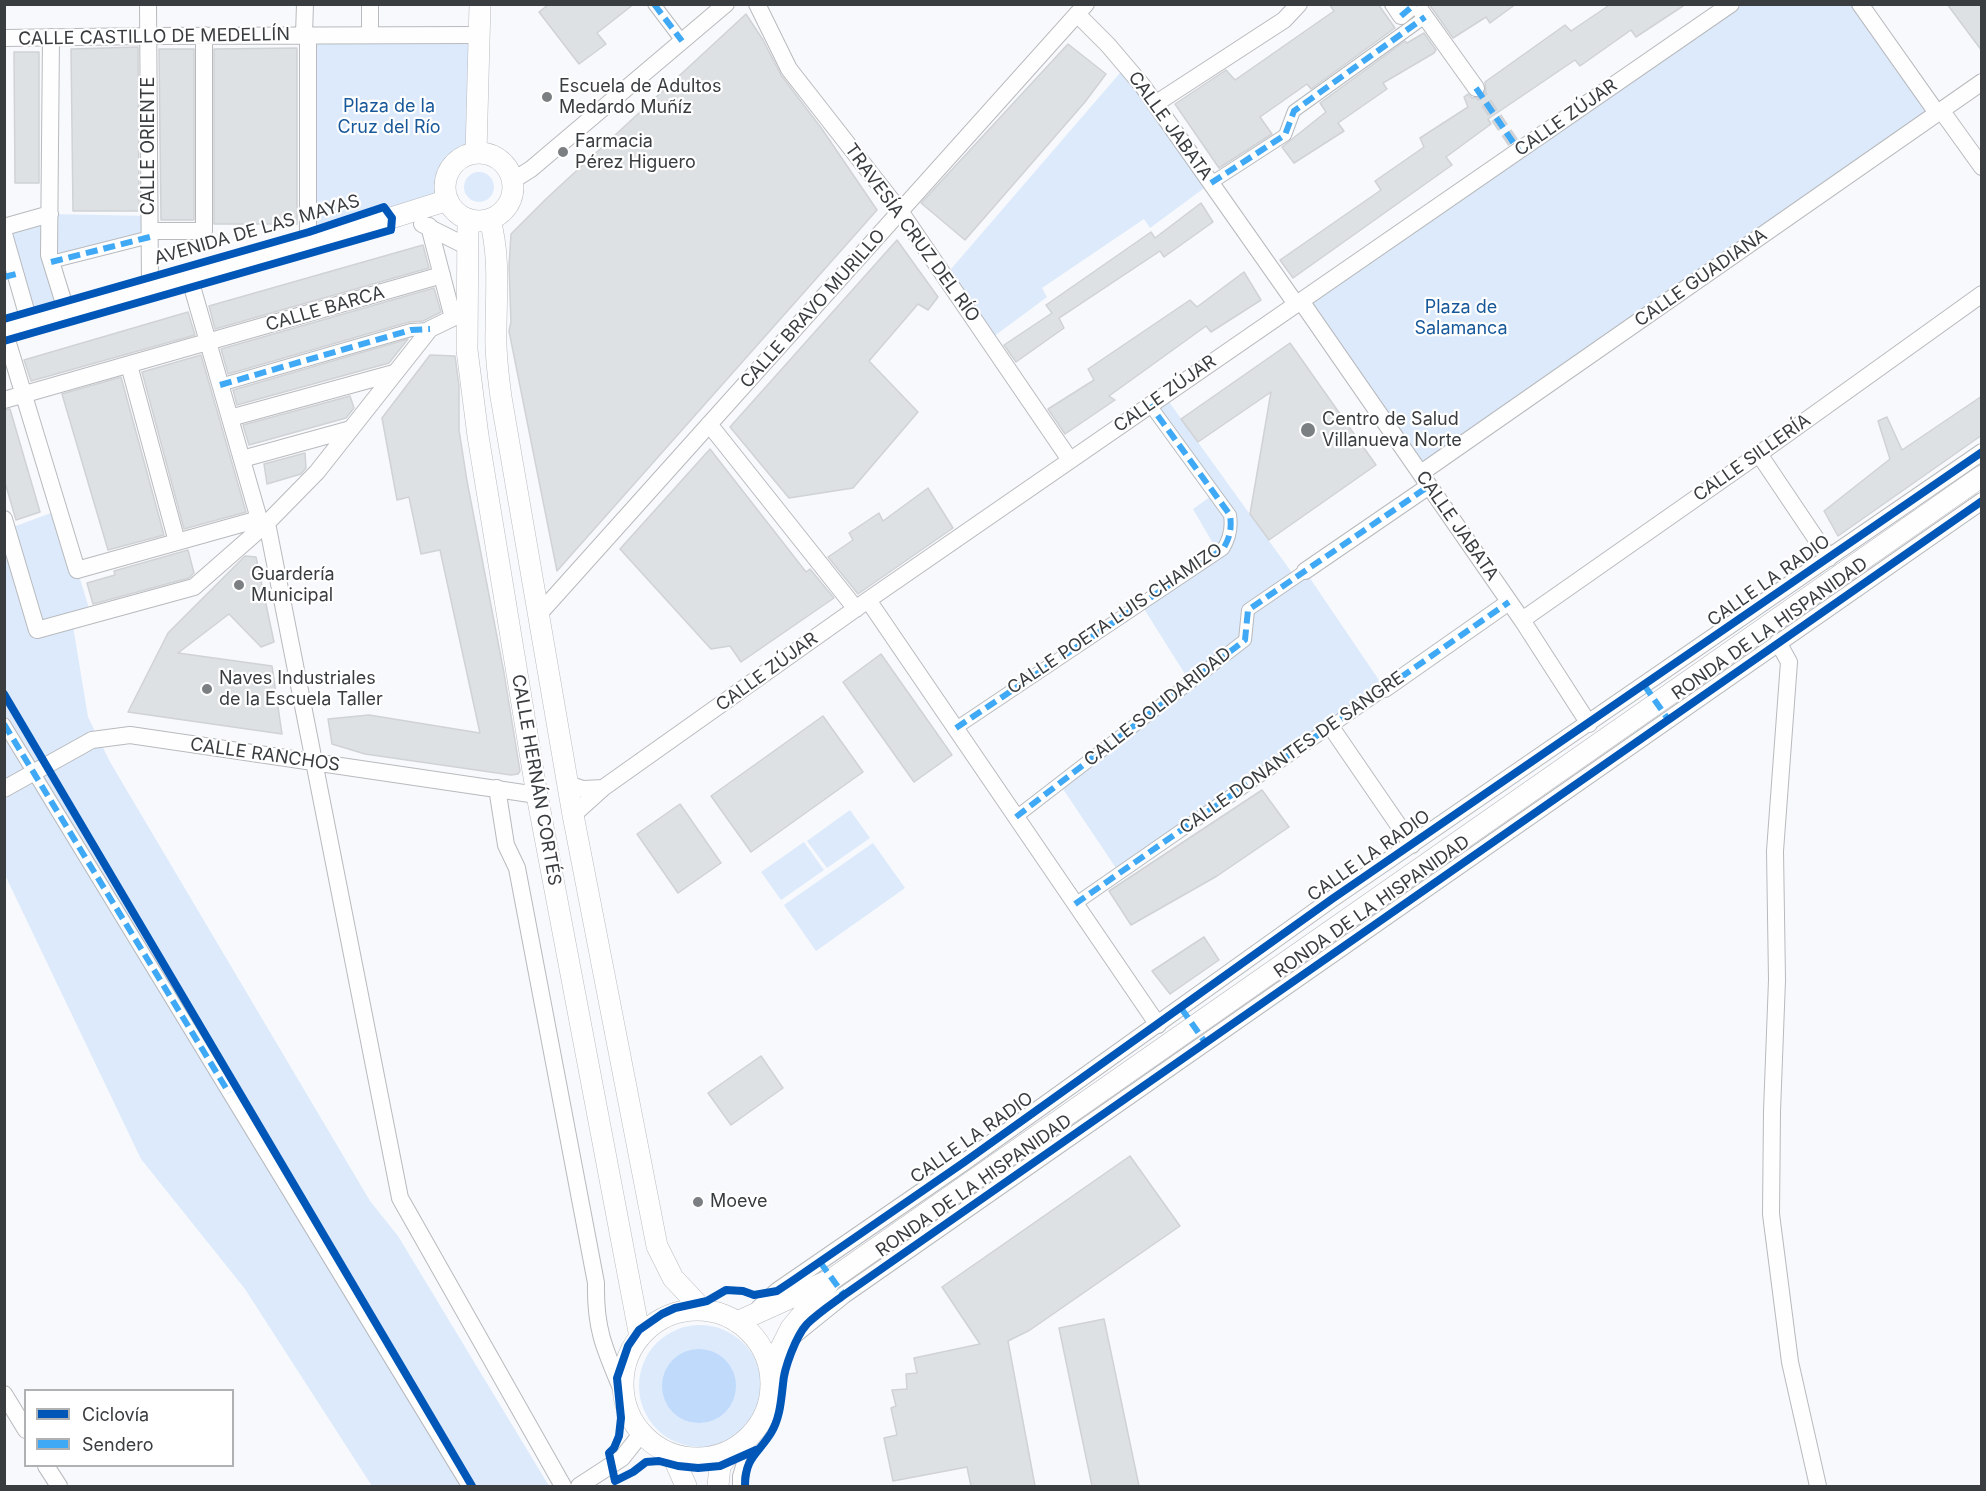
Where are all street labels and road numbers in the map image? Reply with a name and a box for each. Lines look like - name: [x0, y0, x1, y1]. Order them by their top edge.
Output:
- street label: CALLE CASTILLO DE MEDELLÍN: [18, 24, 290, 50]
- street label: CALLE JABATA: [1123, 67, 1217, 185]
- street label: CALLE ZÚJAR: [1511, 75, 1621, 161]
- street label: CALLE ORIENTE: [138, 77, 160, 215]
- street label: TRAVESÍA CRUZ DEL RÍO: [840, 140, 984, 326]
- street label: AVENIDA DE LAS MAYAS: [152, 190, 362, 270]
- street label: CALLE GUADIANA: [1631, 224, 1771, 332]
- street label: CALLE BRAVO MURILLO: [736, 225, 890, 393]
- street label: CALLE BARCA: [263, 282, 387, 336]
- street label: CALLE ZÚJAR: [1110, 351, 1220, 437]
- street label: CALLE SILLERÍA: [1689, 410, 1815, 506]
- street label: CALLE JABATA: [1411, 467, 1503, 585]
- street label: CALLE LA RADIO: [1704, 531, 1834, 631]
- street label: CALLE POETA LUIS CHAMIZO: [1003, 539, 1227, 699]
- street label: RONDA DE LA HISPANIDAD: [1668, 553, 1872, 705]
- street label: CALLE ZÚJAR: [712, 628, 822, 716]
- street label: CALLE SOLIDARIDAD: [1080, 643, 1236, 771]
- street label: CALLE DONANTES DE SANGRE: [1176, 667, 1408, 839]
- street label: CALLE HERNÁN CORTÉS: [507, 673, 565, 887]
- street label: CALLE RANCHOS: [189, 734, 341, 776]
- street label: CALLE LA RADIO: [1304, 806, 1434, 906]
- street label: RONDA DE LA HISPANIDAD: [1270, 831, 1474, 983]
- street label: CALLE LA RADIO: [907, 1088, 1037, 1188]
- street label: RONDA DE LA HISPANIDAD: [872, 1110, 1076, 1262]

